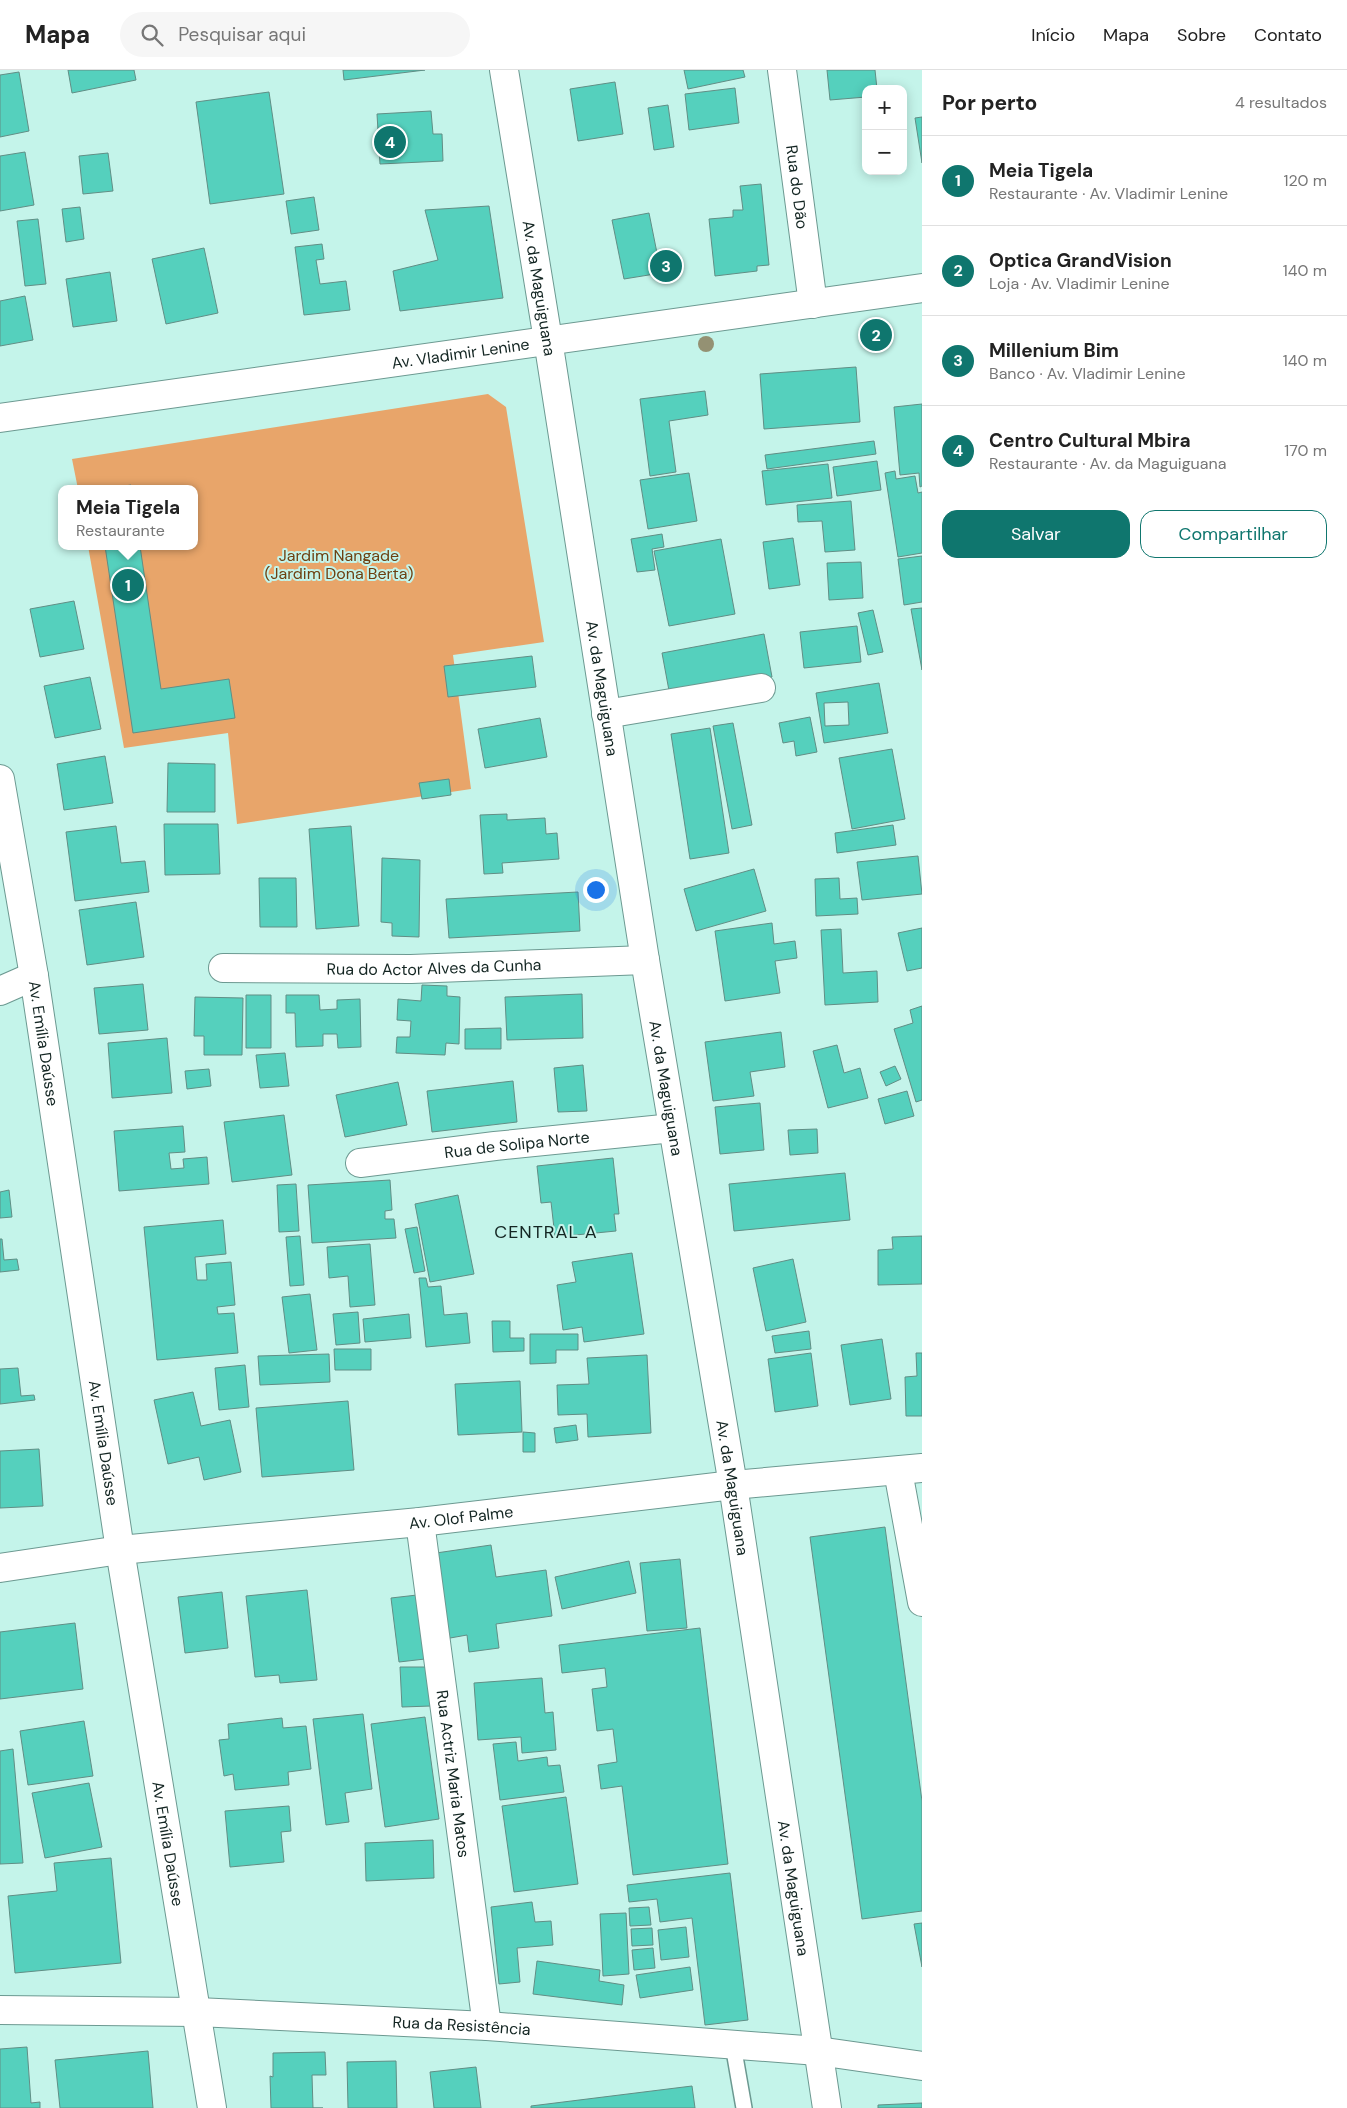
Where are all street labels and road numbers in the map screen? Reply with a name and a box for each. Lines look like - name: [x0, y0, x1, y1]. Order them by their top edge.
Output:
- street label: Rua do Dão: [782, 144, 813, 230]
- street label: Av. da Maguiguana: [518, 219, 561, 357]
- street label: Av. Vladimir Lenine: [390, 333, 531, 373]
- street label: Av. da Maguiguana: [582, 619, 623, 757]
- street label: Rua do Actor Alves da Cunha: [327, 953, 542, 980]
- street label: Av. Emília Daússe: [24, 979, 64, 1107]
- street label: Av. da Maguiguana: [645, 1019, 688, 1157]
- street label: Rua de Solipa Norte: [443, 1126, 590, 1163]
- street label: Av. Emília Daússe: [84, 1379, 124, 1507]
- street label: Av. da Maguiguana: [712, 1418, 754, 1557]
- street label: Av. Olof Palme: [408, 1501, 514, 1533]
- street label: Rua Actriz Maria Matos: [432, 1689, 475, 1859]
- street label: Av. Emília Daússe: [148, 1780, 189, 1908]
- street label: Av. da Maguiguana: [773, 1819, 814, 1957]
- street label: Rua da Resistência: [392, 2011, 532, 2040]

